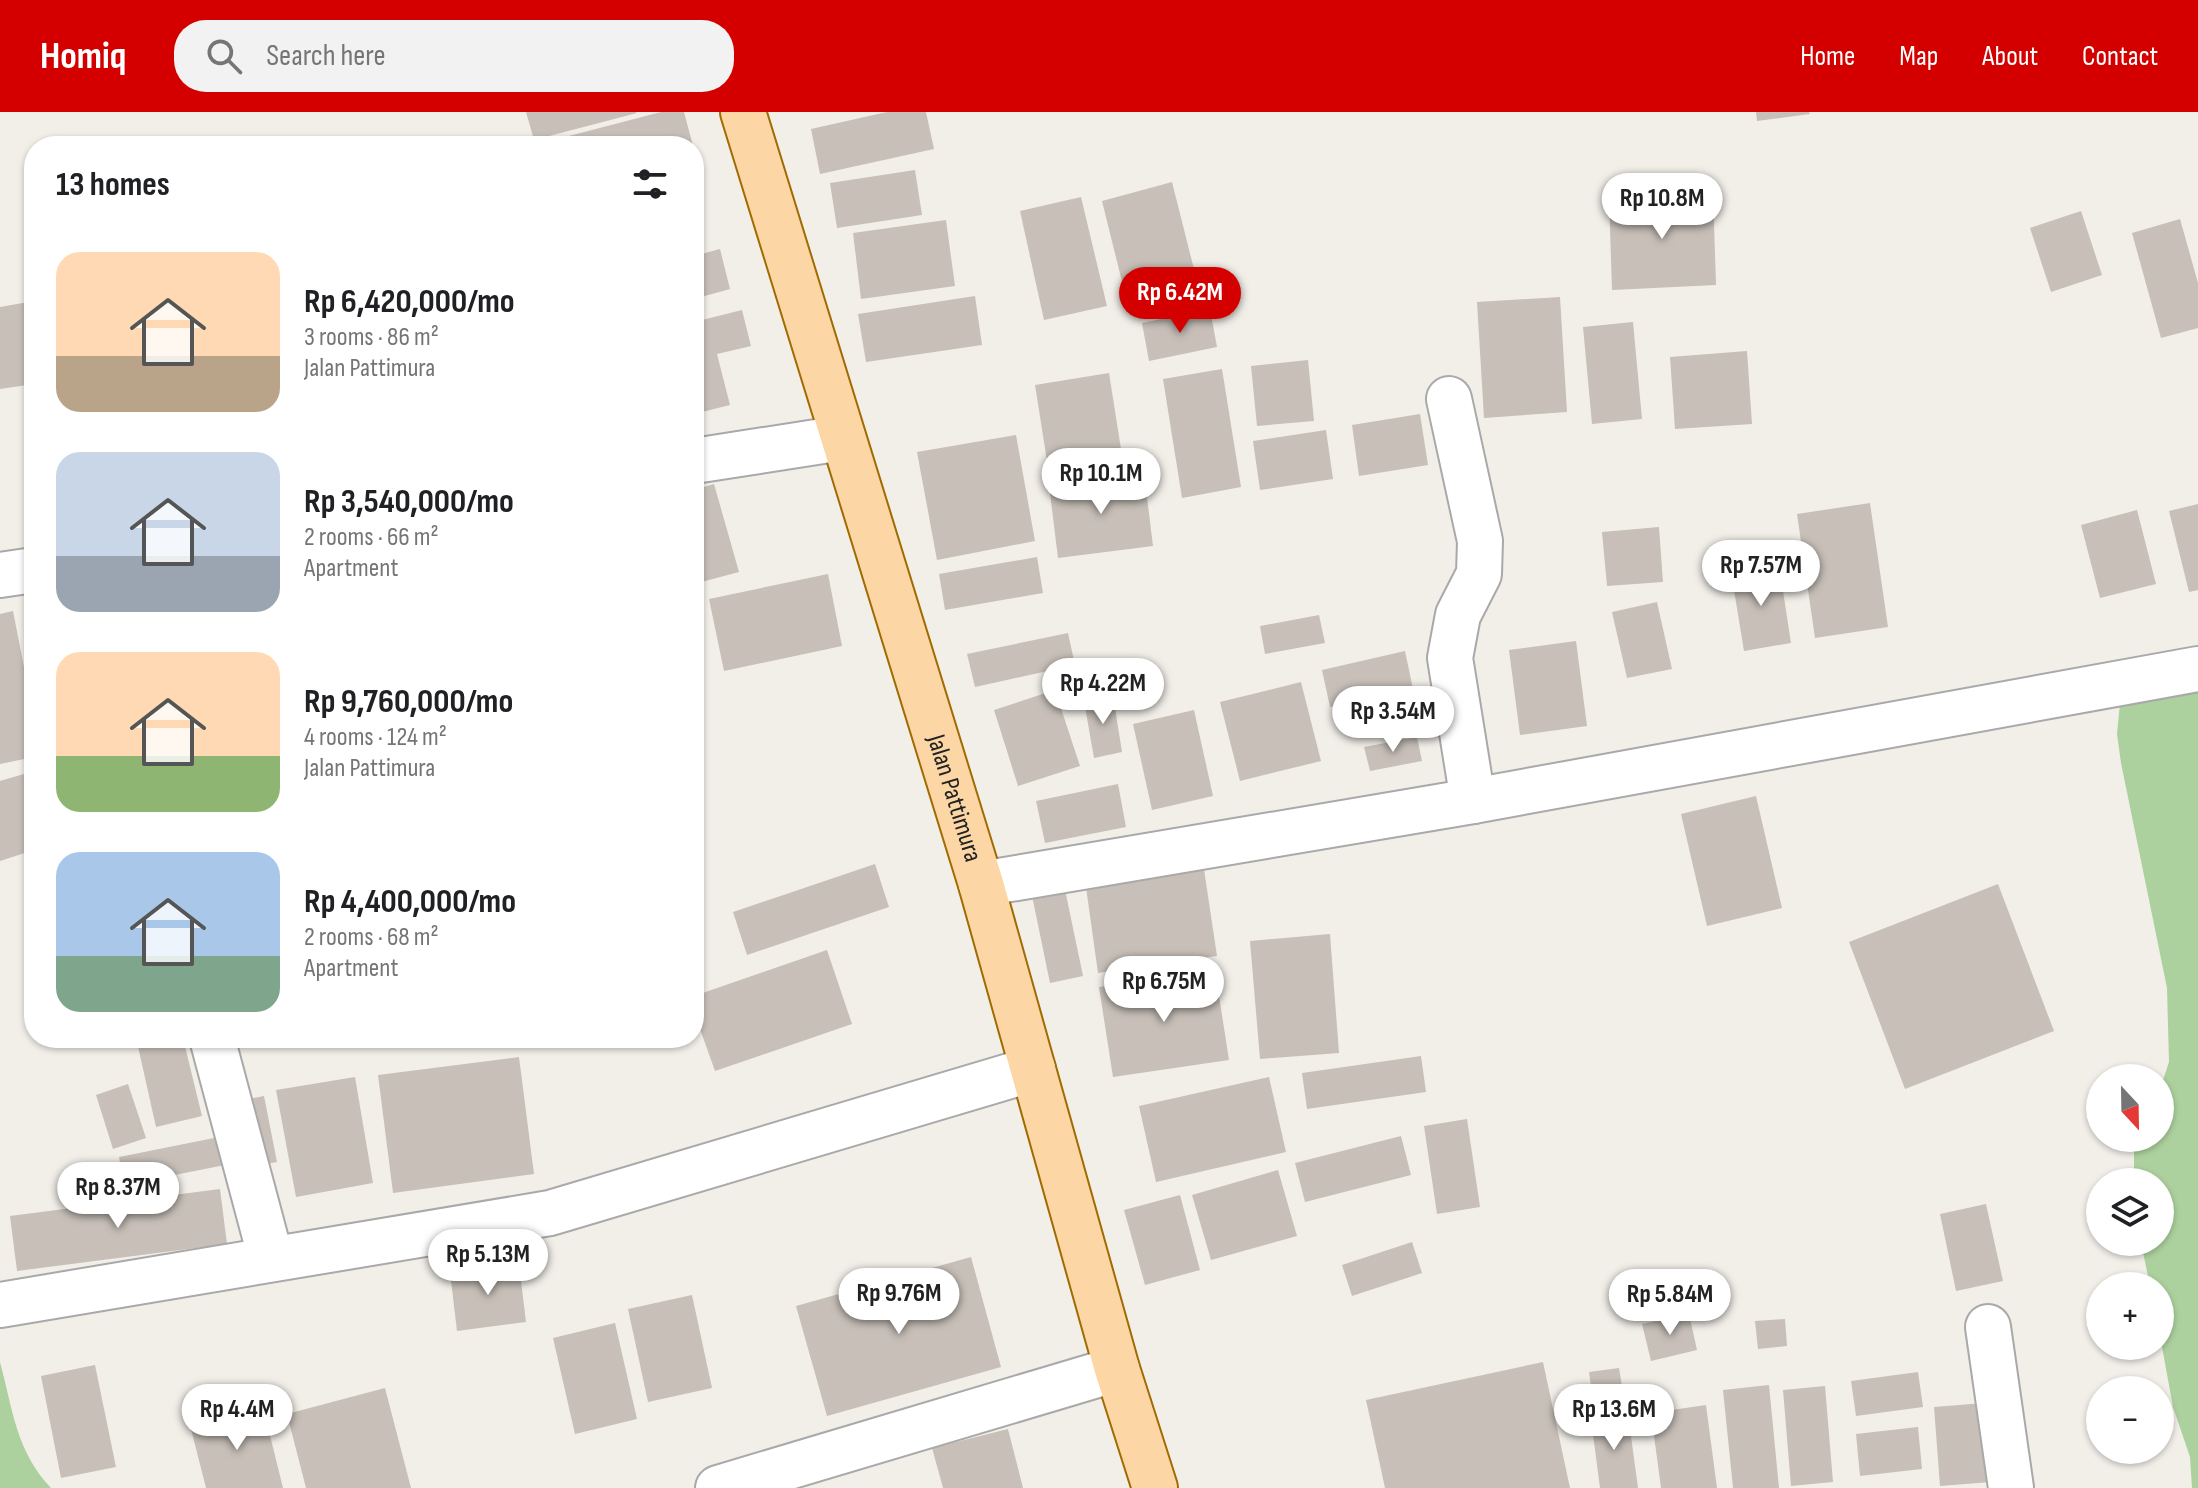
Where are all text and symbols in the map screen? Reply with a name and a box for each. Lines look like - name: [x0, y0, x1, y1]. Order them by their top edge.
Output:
- search box: [174, 20, 734, 92]
- text: Homiq: [40, 34, 126, 79]
- icon: search: [202, 34, 246, 78]
- text: Search here: [266, 38, 386, 74]
- text: Home: [1800, 40, 1855, 73]
- text: Map: [1899, 40, 1938, 73]
- text: About: [1982, 40, 2038, 73]
- text: Contact: [2082, 40, 2158, 73]
- icon: filters: [628, 162, 672, 206]
- text: 13 homes: [56, 164, 170, 205]
- pin: Rp 10.8M: [1579, 173, 1745, 241]
- text: Rp 10.8M: [1620, 183, 1704, 214]
- pin: Rp 6.42M: [1097, 267, 1263, 335]
- text: Rp 6.42M: [1137, 277, 1223, 308]
- text: Rp 6,420,000/mo: [304, 281, 515, 322]
- icon: home: [120, 284, 216, 380]
- text: 3 rooms · 86 m²: [304, 322, 439, 353]
- text: Jalan Pattimura: [304, 353, 435, 384]
- pin: Rp 10.1M: [1018, 448, 1184, 516]
- text: Rp 10.1M: [1060, 458, 1142, 489]
- text: Rp 3,540,000/mo: [304, 481, 514, 522]
- icon: home: [120, 484, 216, 580]
- text: 2 rooms · 66 m²: [304, 522, 439, 553]
- pin: Rp 7.57M: [1678, 540, 1844, 608]
- text: Rp 7.57M: [1720, 550, 1802, 581]
- text: Apartment: [304, 553, 398, 584]
- pin: Rp 4.22M: [1020, 658, 1186, 726]
- text: Rp 4.22M: [1060, 668, 1146, 699]
- text: Rp 9,760,000/mo: [304, 681, 513, 722]
- icon: home: [120, 684, 216, 780]
- pin: Rp 3.54M: [1310, 686, 1476, 754]
- text: Rp 3.54M: [1350, 696, 1436, 727]
- text: 4 rooms · 124 m²: [304, 722, 447, 753]
- street label: Jalan Pattimura: [920, 730, 989, 866]
- text: Jalan Pattimura: [304, 753, 435, 784]
- text: Rp 4,400,000/mo: [304, 881, 516, 922]
- icon: home: [120, 884, 216, 980]
- text: 2 rooms · 68 m²: [304, 922, 439, 953]
- text: Apartment: [304, 953, 398, 984]
- pin: Rp 6.75M: [1081, 956, 1247, 1024]
- text: Rp 6.75M: [1122, 966, 1206, 997]
- north arrow: [2086, 1064, 2174, 1152]
- map controls: [2086, 1064, 2174, 1464]
- pin: Rp 8.37M: [35, 1162, 201, 1230]
- button: layers: [2086, 1168, 2174, 1256]
- text: Rp 8.37M: [75, 1172, 161, 1203]
- pin: Rp 5.13M: [405, 1229, 571, 1297]
- text: Rp 5.13M: [446, 1239, 530, 1270]
- pin: Rp 9.76M: [816, 1268, 982, 1336]
- pin: Rp 5.84M: [1587, 1269, 1753, 1337]
- button: +: [2086, 1272, 2174, 1360]
- text: Rp 9.76M: [857, 1278, 941, 1309]
- text: Rp 5.84M: [1627, 1279, 1713, 1310]
- button: −: [2086, 1376, 2174, 1464]
- pin: Rp 4.4M: [163, 1384, 311, 1452]
- pin: Rp 13.6M: [1531, 1384, 1697, 1452]
- text: Rp 4.4M: [200, 1394, 274, 1425]
- text: Rp 13.6M: [1572, 1394, 1656, 1425]

